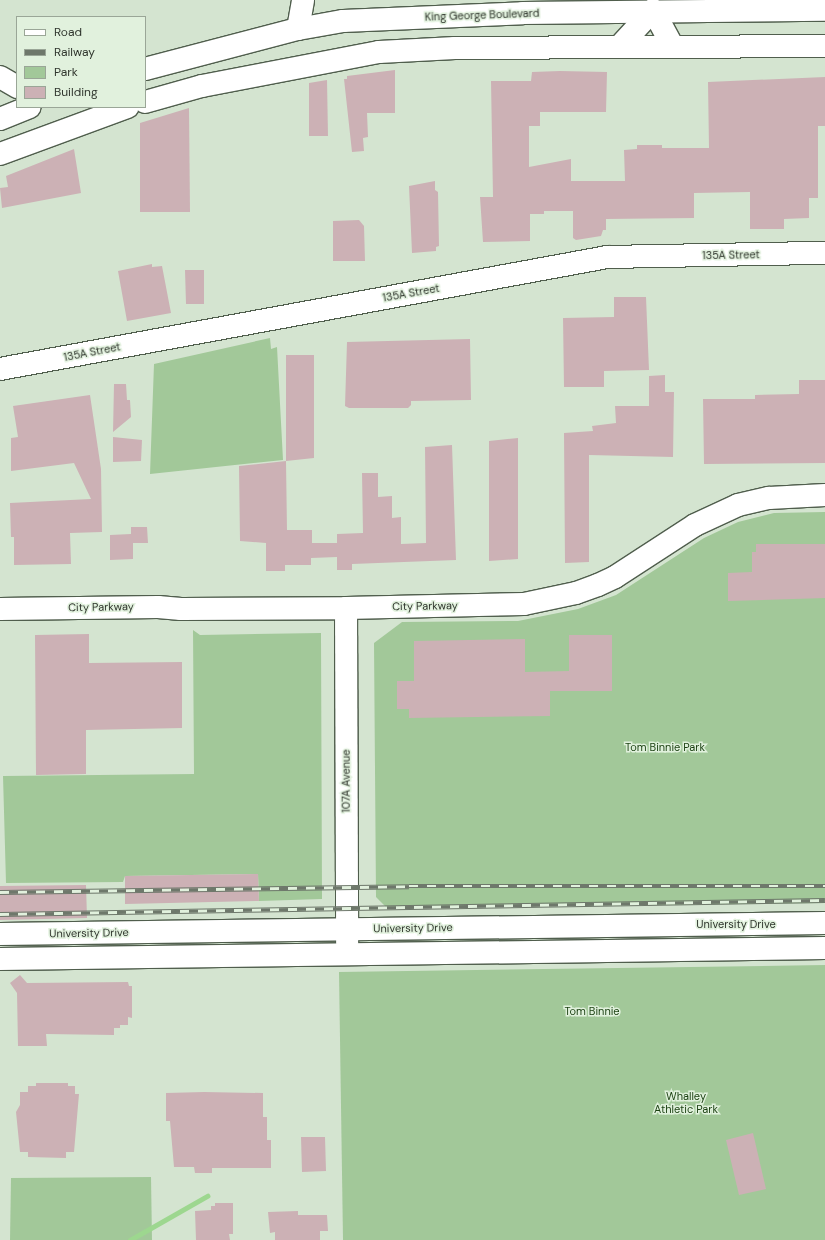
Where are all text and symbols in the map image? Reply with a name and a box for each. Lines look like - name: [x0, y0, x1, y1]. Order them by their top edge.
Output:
- street label: King George Boulevard: [424, 6, 540, 24]
- legend: [16, 16, 146, 108]
- text: Road: [54, 24, 82, 40]
- text: Railway: [54, 44, 95, 60]
- text: Park: [54, 64, 78, 80]
- text: Building: [54, 84, 98, 100]
- street label: 135A Street: [702, 248, 760, 262]
- street label: 135A Street: [382, 282, 440, 304]
- street label: 135A Street: [62, 340, 122, 364]
- street label: City Parkway: [392, 599, 458, 613]
- street label: City Parkway: [68, 600, 134, 614]
- park label: Tom Binnie Park: [625, 740, 705, 754]
- street label: 107A Avenue: [339, 749, 353, 813]
- street label: University Drive: [696, 917, 776, 931]
- street label: University Drive: [373, 921, 453, 935]
- street label: University Drive: [49, 926, 129, 940]
- park label: Tom Binnie: [564, 1004, 620, 1018]
- park label: Whalley Athletic Park: [654, 1090, 718, 1116]

